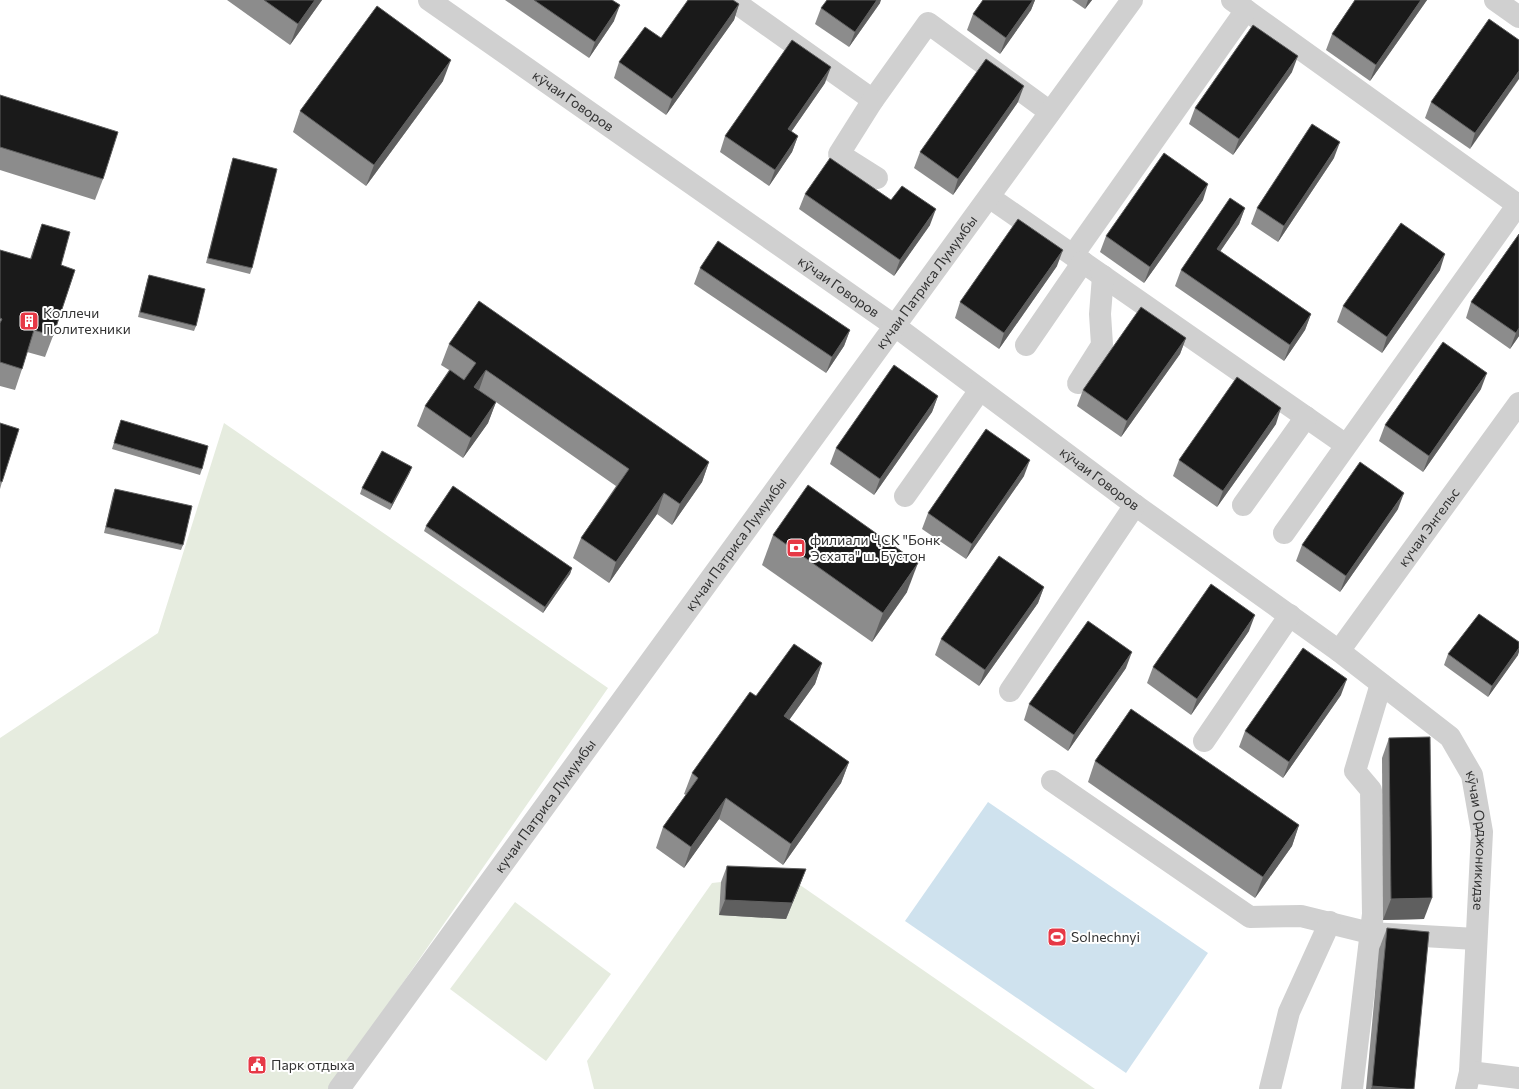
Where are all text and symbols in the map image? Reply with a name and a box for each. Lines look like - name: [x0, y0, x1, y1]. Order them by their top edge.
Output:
- street label: кӯчаи Говоров: [530, 66, 617, 135]
- street label: кучаи Патриса Лумумбы: [872, 212, 980, 352]
- street label: кӯчаи Говоров: [795, 252, 883, 320]
- place label: Коллечи Политехники: [43, 304, 131, 337]
- building icon: Коллечи Политехники: [18, 310, 40, 332]
- street label: кӯчаи Говоров: [1057, 443, 1143, 513]
- street label: кучаи Патриса Лумумбы: [681, 474, 790, 614]
- street label: кучаи Энгельс: [1394, 484, 1463, 570]
- place label: филиали ҶСК "Бонк Эсхата" ш. Бӯстон: [810, 531, 941, 564]
- bank icon: филиали ҶСК "Бонк Эсхата" ш. Бӯстон: [785, 537, 807, 559]
- street label: кучаи Патриса Лумумбы: [490, 736, 599, 876]
- street label: кӯчаи Орджоникидзе: [1463, 766, 1491, 911]
- sports icon: Solnechnyi: [1046, 926, 1068, 948]
- place label: Solnechnyi: [1071, 928, 1140, 945]
- public building icon: Парк отдыха: [246, 1054, 268, 1076]
- place label: Парк отдыха: [271, 1056, 355, 1073]

